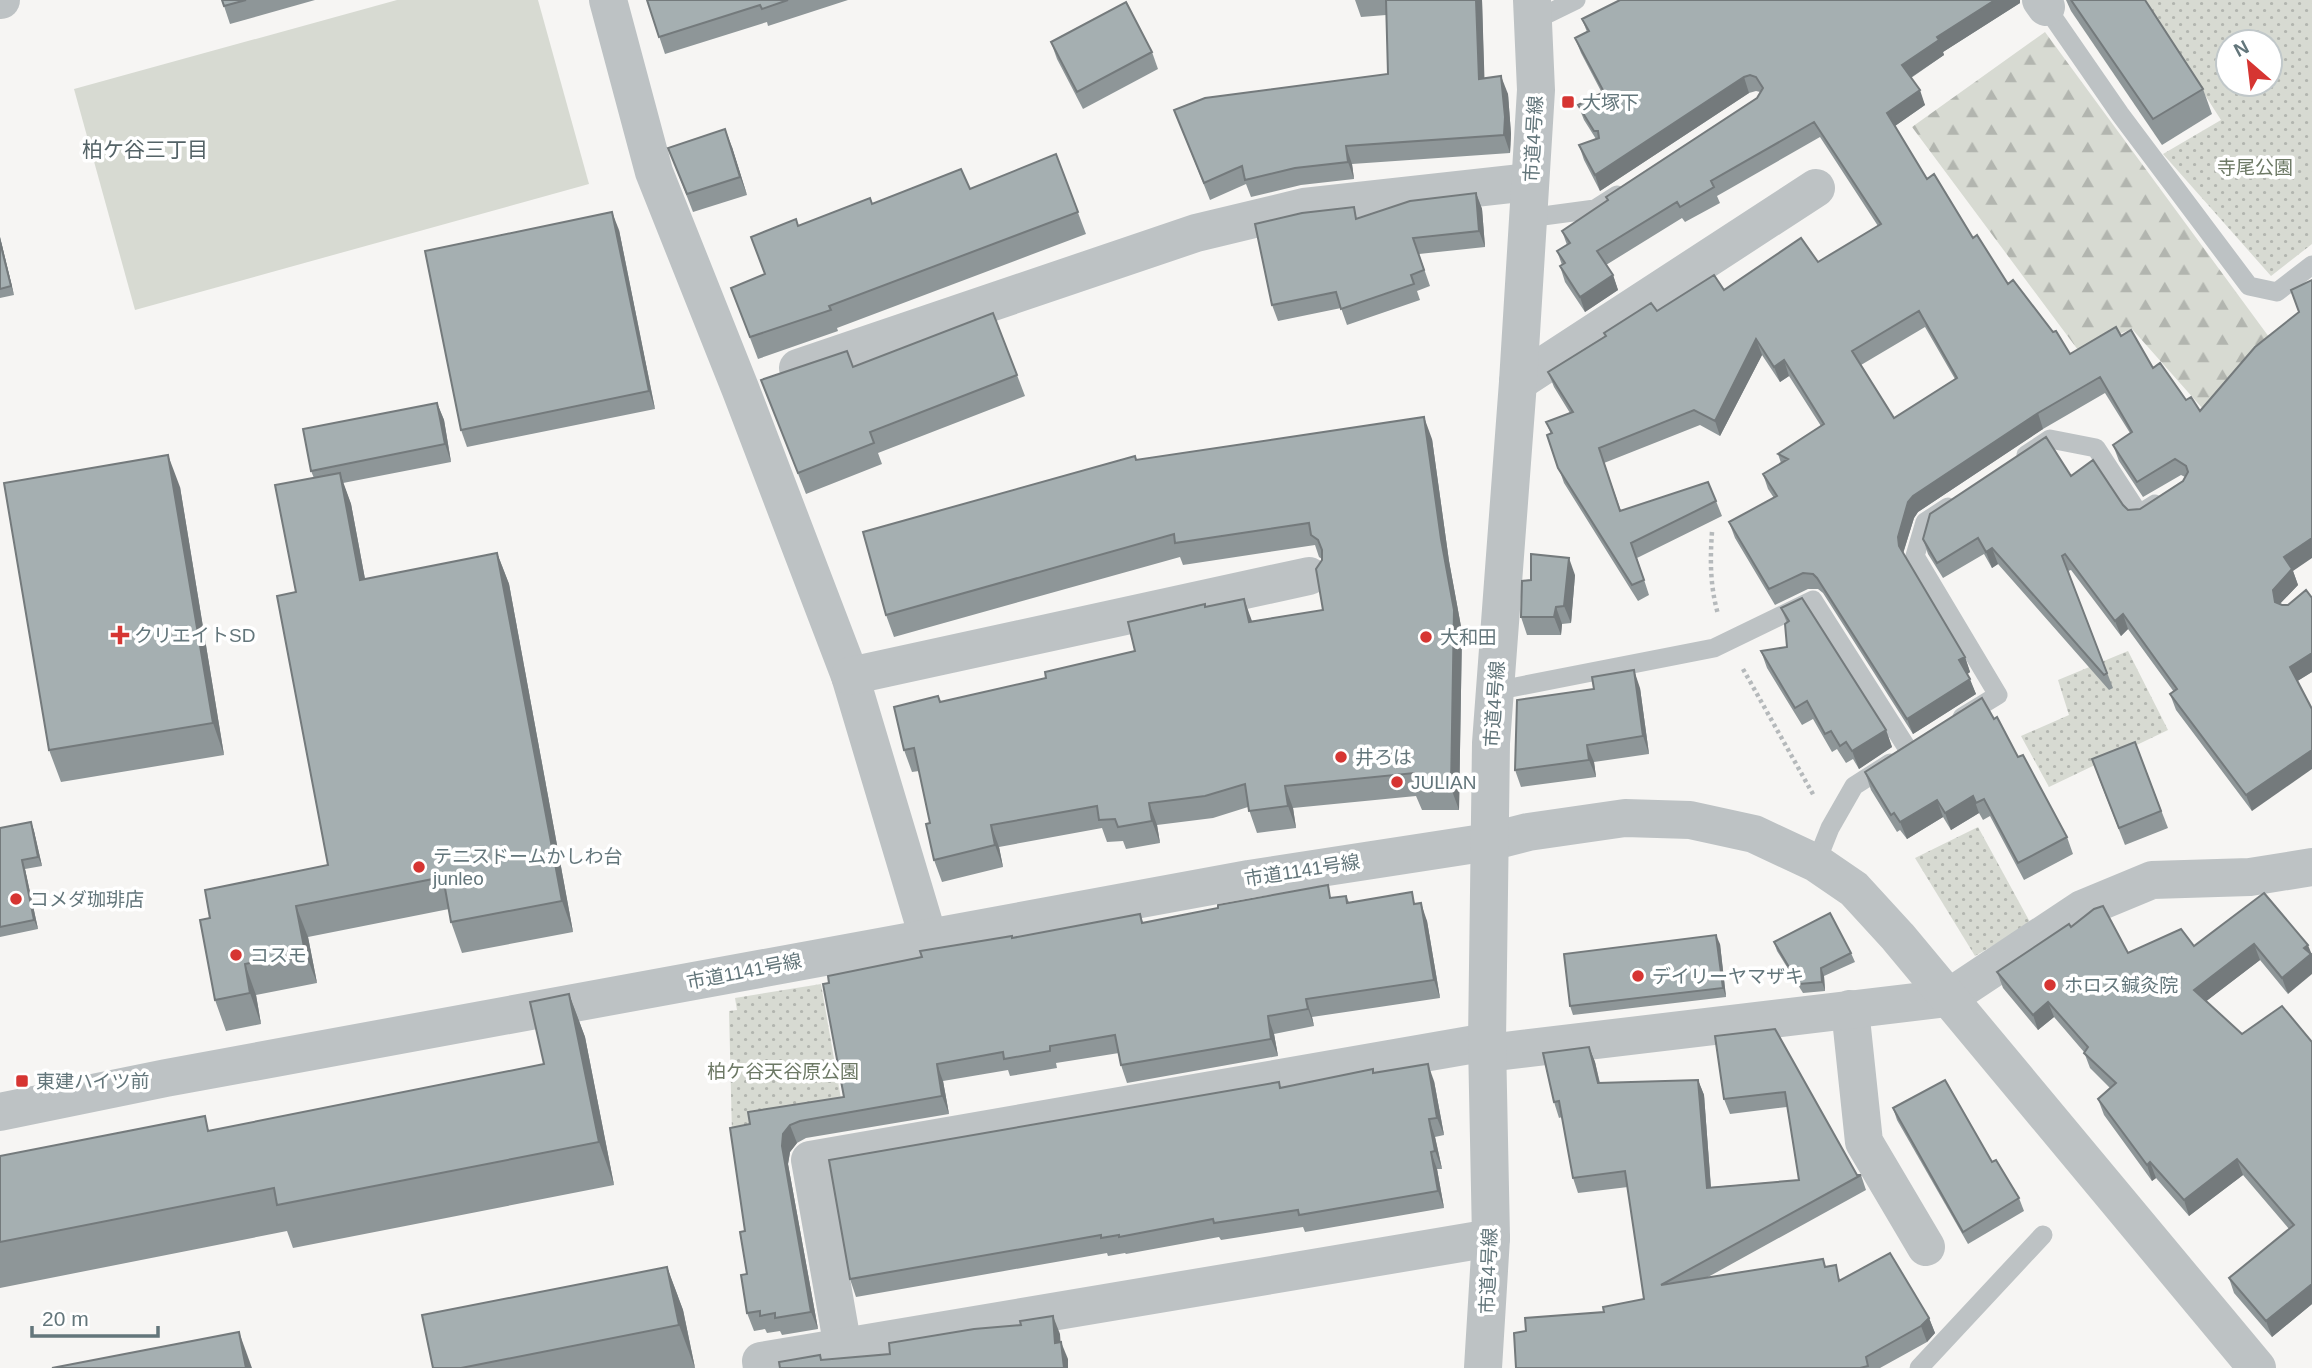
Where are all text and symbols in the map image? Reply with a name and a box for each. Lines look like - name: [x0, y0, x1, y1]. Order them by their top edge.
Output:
- north arrow: [2214, 28, 2284, 98]
- text: N: [2230, 36, 2252, 61]
- place label: 大塚下: [1582, 92, 1639, 113]
- marker: 大塚下: [1560, 94, 1576, 110]
- street label: 市道4号線: [1521, 95, 1546, 183]
- district label: 柏ケ谷三丁目: [82, 138, 208, 161]
- park label: 寺尾公園: [2217, 157, 2293, 178]
- place label: クリエイトSD: [134, 625, 255, 646]
- marker: クリエイトSD: [112, 627, 128, 643]
- place label: 大和田: [1440, 627, 1497, 648]
- marker: 大和田: [1418, 629, 1434, 645]
- street label: 市道4号線: [1481, 660, 1508, 748]
- place label: 井ろは: [1355, 747, 1412, 768]
- marker: 井ろは: [1333, 749, 1349, 765]
- place label: JULIAN: [1411, 772, 1476, 793]
- marker: JULIAN: [1389, 774, 1405, 790]
- place label: テニスドームかしわ台 junleo: [432, 846, 622, 889]
- street label: 市道1141号線: [1243, 851, 1361, 890]
- marker: テニスドームかしわ台 junleo: [411, 859, 427, 875]
- place label: コメダ珈琲店: [30, 889, 144, 910]
- marker: コメダ珈琲店: [8, 891, 24, 907]
- place label: コスモ: [250, 945, 307, 966]
- marker: コスモ: [228, 947, 244, 963]
- street label: 市道1141号線: [685, 950, 803, 993]
- place label: デイリーヤマザキ: [1652, 966, 1804, 987]
- marker: デイリーヤマザキ: [1630, 968, 1646, 984]
- place label: ホロス鍼灸院: [2064, 975, 2178, 996]
- marker: ホロス鍼灸院: [2042, 977, 2058, 993]
- park label: 柏ケ谷天谷原公園: [707, 1061, 859, 1082]
- place label: 東建ハイツ前: [36, 1071, 150, 1092]
- marker: 東建ハイツ前: [14, 1073, 30, 1089]
- street label: 市道4号線: [1476, 1227, 1501, 1315]
- scale bar: [32, 1294, 158, 1338]
- text: 20 m: [42, 1307, 89, 1330]

